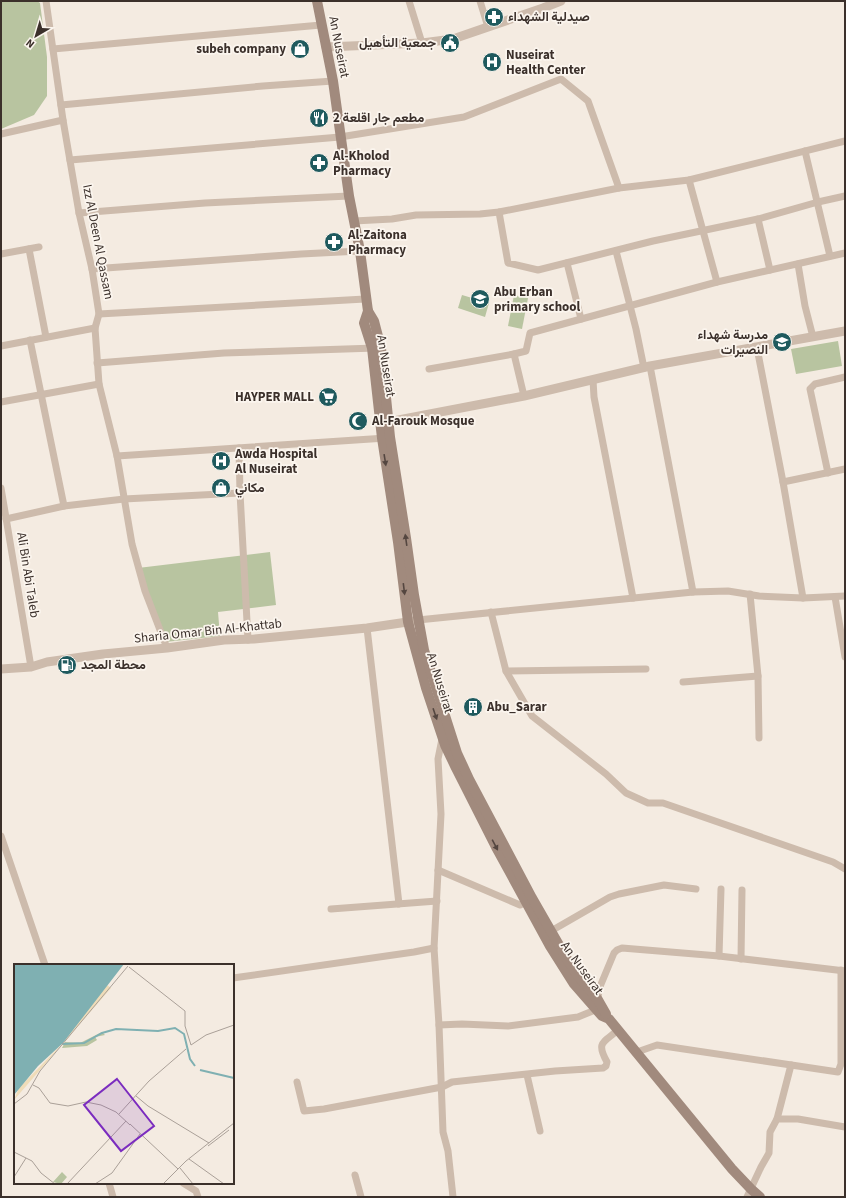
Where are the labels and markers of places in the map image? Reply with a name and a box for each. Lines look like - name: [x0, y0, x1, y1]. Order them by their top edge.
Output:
- pharmacy icon: صيدلية الشهداء: [483, 6, 505, 28]
- place label: صيدلية الشهداء: [508, 8, 590, 26]
- public building icon: جمعية التأهيل: [439, 32, 461, 54]
- place label: جمعية التأهيل: [359, 34, 436, 52]
- shop icon: subeh company: [289, 38, 311, 60]
- place label: subeh company: [196, 40, 286, 58]
- place label: Nuseirat Health Center: [506, 46, 586, 79]
- hospital icon: Nuseirat Health Center: [481, 51, 503, 73]
- restaurant icon: مطعم جار اقلعة 2: [308, 107, 330, 129]
- place label: مطعم جار اقلعة 2: [333, 109, 424, 127]
- place label: Al-Kholod Pharmacy: [332, 147, 391, 180]
- pharmacy icon: Al-Kholod Pharmacy: [308, 152, 330, 174]
- place label: Al-Zaitona Pharmacy: [347, 226, 407, 259]
- pharmacy icon: Al-Zaitona Pharmacy: [323, 231, 345, 253]
- place label: Abu Erban primary school: [493, 283, 581, 316]
- school or university icon: Abu Erban primary school: [469, 288, 491, 310]
- place label: مدرسة شهداء النصيرات: [697, 326, 768, 359]
- school or university icon: مدرسة شهداء النصيرات: [771, 331, 793, 353]
- supermarket icon: HAYPER MALL: [317, 386, 339, 408]
- place label: HAYPER MALL: [235, 388, 314, 406]
- mosque icon: Al-Farouk Mosque: [347, 410, 369, 432]
- place label: Al-Farouk Mosque: [371, 412, 475, 430]
- place label: Awda Hospital Al Nuseirat: [234, 445, 317, 478]
- hospital icon: Awda Hospital Al Nuseirat: [210, 450, 232, 472]
- shop icon: مكاني: [210, 477, 232, 499]
- place label: مكاني: [235, 479, 265, 498]
- fuel station icon: محطة المجد: [56, 654, 78, 676]
- place label: محطة المجد: [81, 656, 146, 674]
- building icon: Abu_Sarar: [462, 696, 484, 718]
- place label: Abu_Sarar: [486, 698, 548, 716]

